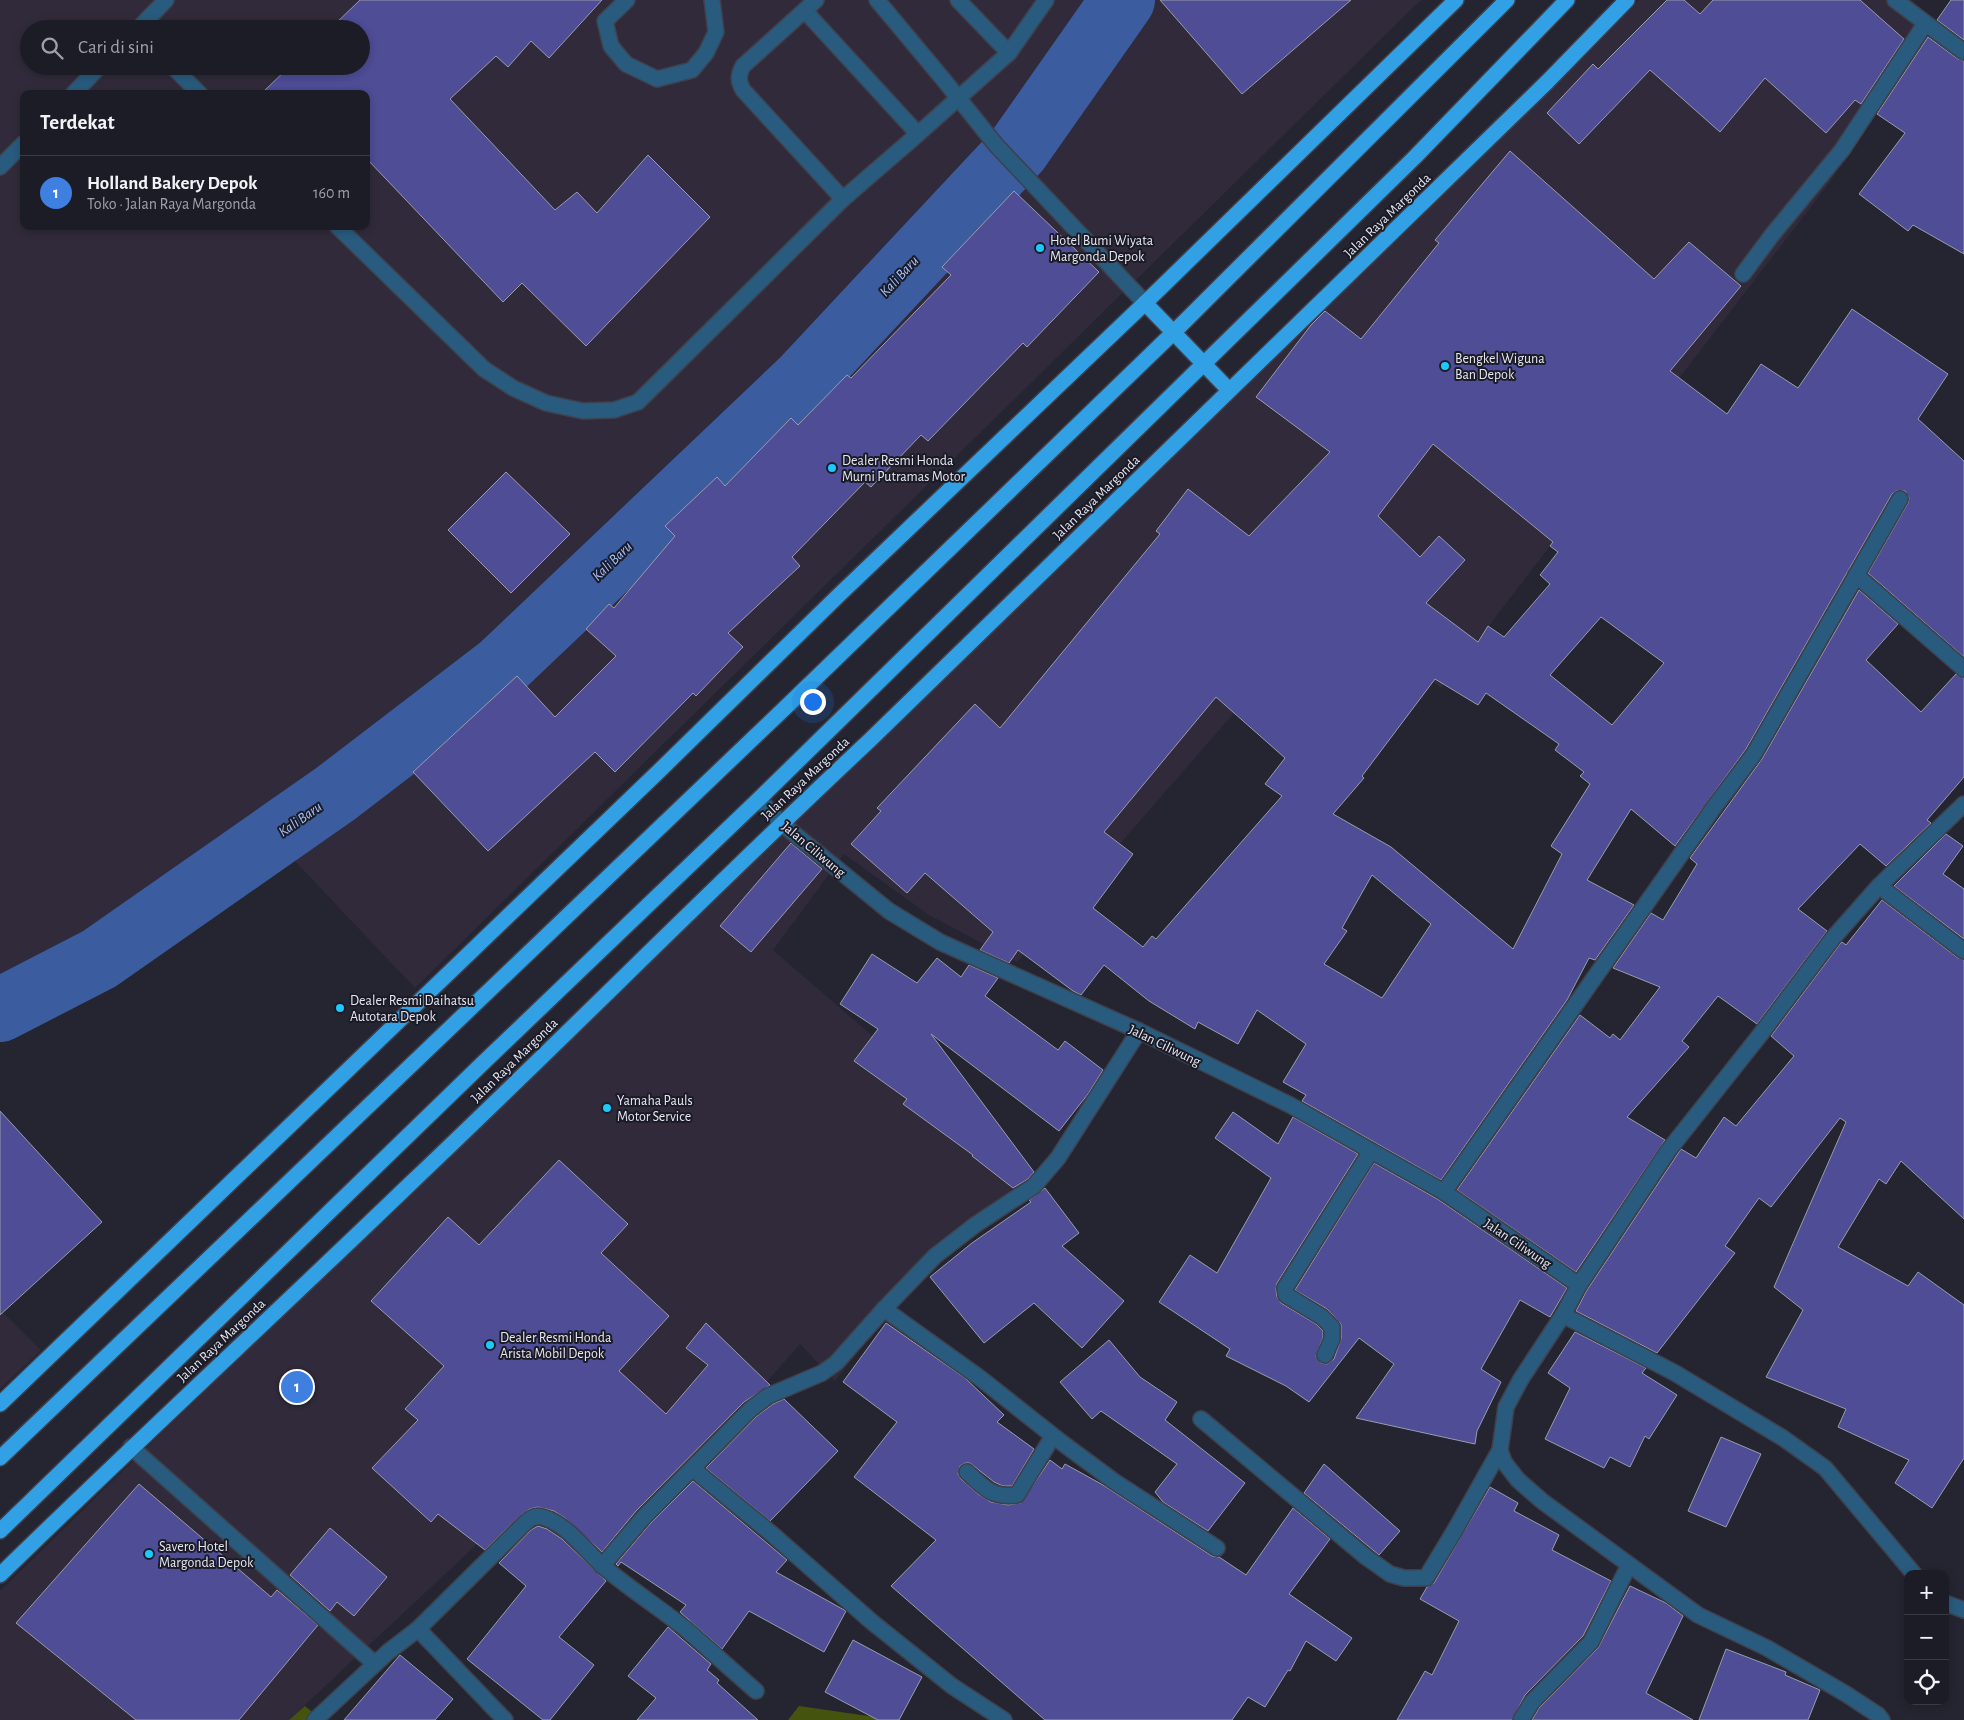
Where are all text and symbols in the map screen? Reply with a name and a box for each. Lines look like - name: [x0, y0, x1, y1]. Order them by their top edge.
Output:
- search box: [20, 20, 370, 75]
- icon: search: [38, 34, 66, 62]
- text: Cari di sini: [78, 38, 154, 57]
- text: Terdekat: [40, 112, 115, 133]
- street label: Jalan Raya Margonda: [1342, 171, 1434, 260]
- text: Holland Bakery Depok: [87, 174, 257, 193]
- text: 1: [53, 185, 59, 201]
- text: 160 m: [313, 185, 350, 201]
- text: Toko · Jalan Raya Margonda: [87, 196, 256, 212]
- place label: Hotel Bumi Wiyata Margonda Depok: [1050, 234, 1154, 264]
- marker: Hotel Bumi Wiyata Margonda Depok: [1034, 242, 1046, 254]
- water label: Kali Baru: [877, 253, 922, 299]
- place label: Bengkel Wiguna Ban Depok: [1455, 352, 1545, 382]
- marker: Bengkel Wiguna Ban Depok: [1439, 360, 1451, 372]
- street label: Jalan Raya Margonda: [1051, 453, 1143, 542]
- place label: Dealer Resmi Honda Murni Putramas Motor: [842, 454, 965, 484]
- marker: Dealer Resmi Honda Murni Putramas Motor: [826, 462, 838, 474]
- water label: Kali Baru: [589, 539, 635, 584]
- your location: [800, 689, 826, 715]
- street label: Jalan Raya Margonda: [759, 734, 853, 823]
- water label: Kali Baru: [276, 799, 325, 840]
- street label: Jalan Ciliwung: [779, 819, 848, 880]
- place label: Dealer Resmi Daihatsu Autotara Depok: [350, 994, 474, 1024]
- marker: Dealer Resmi Daihatsu Autotara Depok: [334, 1002, 346, 1014]
- street label: Jalan Raya Margonda: [469, 1016, 561, 1105]
- street label: Jalan Ciliwung: [1127, 1023, 1203, 1069]
- place label: Yamaha Pauls Motor Service: [617, 1094, 693, 1124]
- marker: Yamaha Pauls Motor Service: [601, 1102, 613, 1114]
- street label: Jalan Ciliwung: [1481, 1216, 1554, 1271]
- street label: Jalan Raya Margonda: [175, 1296, 269, 1385]
- place label: Dealer Resmi Honda Arista Mobil Depok: [500, 1331, 612, 1361]
- marker: Dealer Resmi Honda Arista Mobil Depok: [484, 1339, 496, 1351]
- pin: 1: [281, 1368, 313, 1406]
- place label: Savero Hotel Margonda Depok: [159, 1540, 254, 1570]
- marker: Savero Hotel Margonda Depok: [143, 1548, 155, 1560]
- map controls: [1904, 1570, 1949, 1705]
- button: +: [1904, 1570, 1949, 1615]
- button: −: [1904, 1615, 1949, 1660]
- button: locate: [1904, 1660, 1949, 1705]

